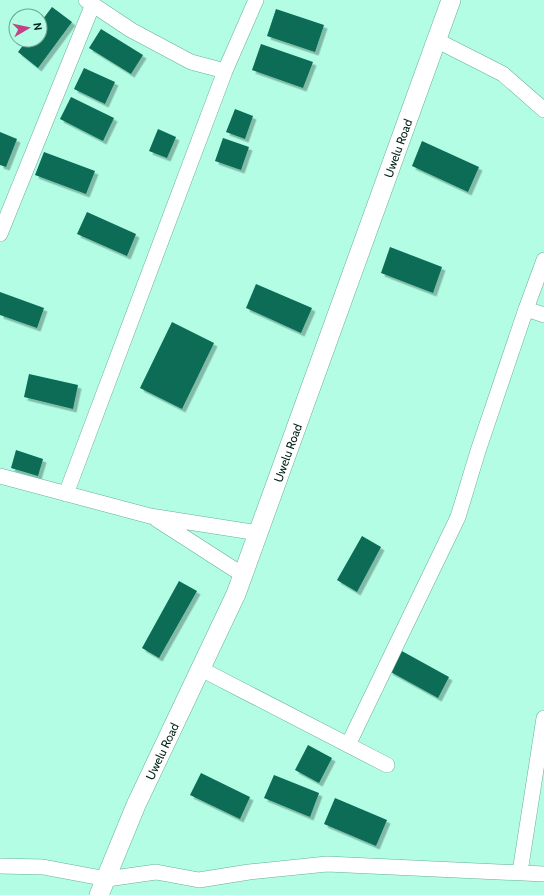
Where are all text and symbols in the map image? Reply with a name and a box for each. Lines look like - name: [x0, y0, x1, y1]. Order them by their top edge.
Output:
- north arrow: [8, 8, 48, 48]
- text: N: [30, 21, 45, 31]
- street label: Uwelu Road: [380, 117, 415, 180]
- street label: Uwelu Road: [270, 421, 305, 484]
- street label: Uwelu Road: [142, 720, 181, 782]

